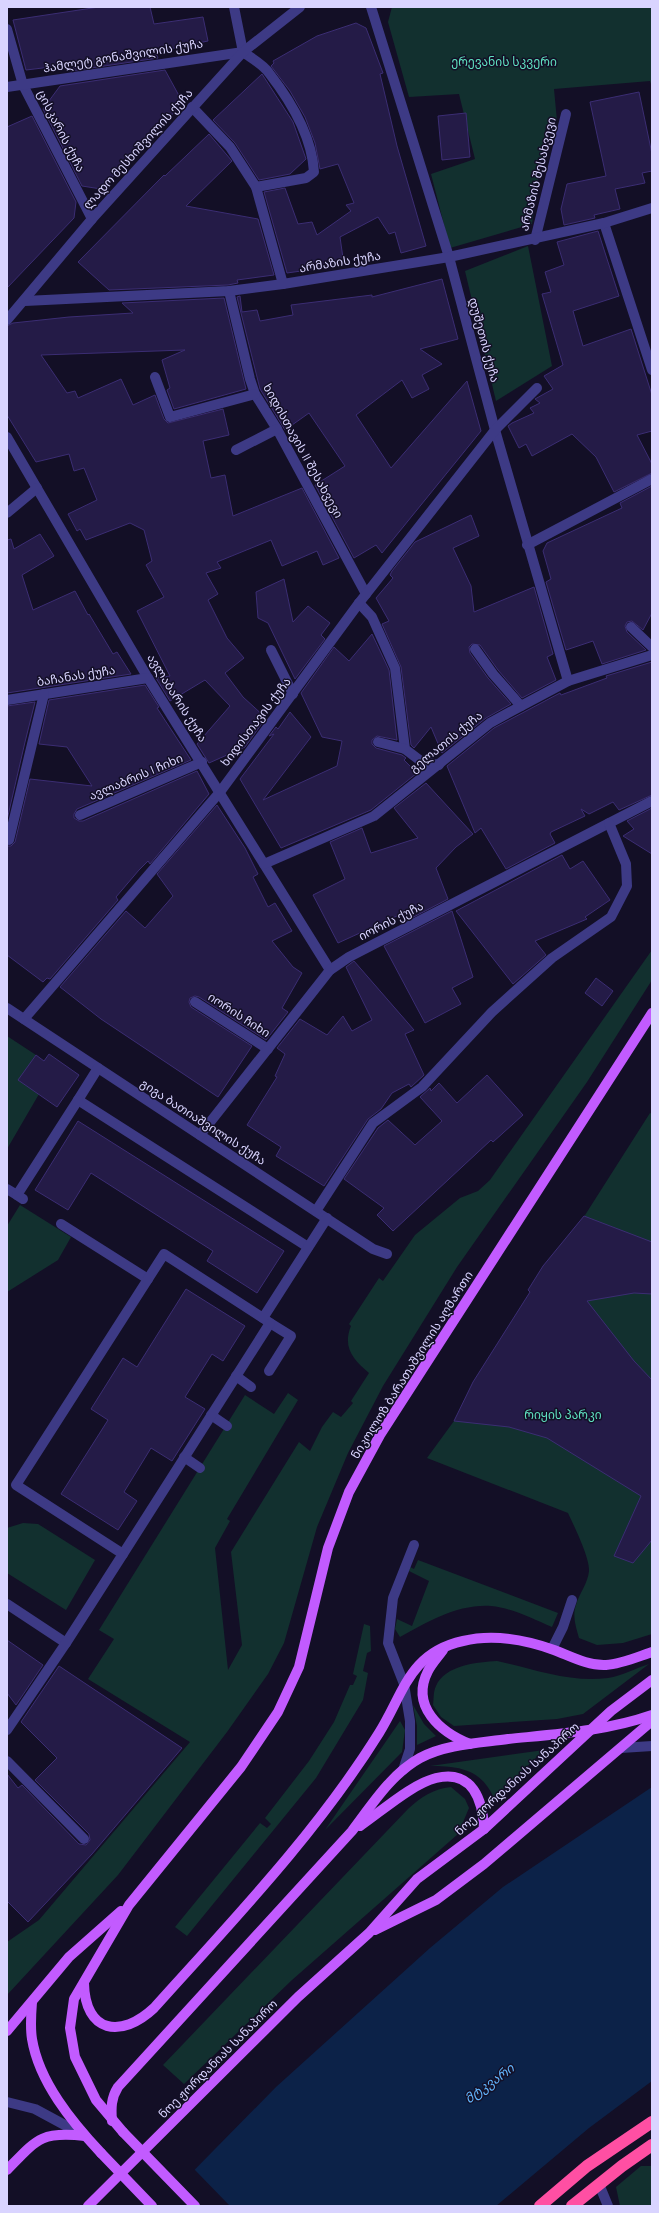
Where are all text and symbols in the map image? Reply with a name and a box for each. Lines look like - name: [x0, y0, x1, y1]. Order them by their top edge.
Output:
- street label: ჰამლეტ გონაშვილის ქუჩა: [42, 36, 204, 77]
- park label: ერევანის სკვერი: [451, 55, 557, 69]
- street label: ლადო მესხიშვილის ქუჩა: [80, 86, 196, 213]
- street label: ცისკარის ქუჩა: [34, 88, 88, 174]
- street label: არმაზის შესახვევი: [517, 116, 559, 232]
- street label: არმაზის ქუჩა: [298, 249, 382, 275]
- street label: დუშეთის ქუჩა: [465, 296, 502, 384]
- street label: ხიდისთავის II შესახვევი: [259, 382, 346, 521]
- street label: ავლაბარის ქუჩა: [143, 651, 210, 745]
- street label: ბაჩანას ქუჩა: [36, 663, 116, 689]
- street label: ხიდისთავის ქუჩა: [218, 675, 295, 770]
- street label: გელათის ქუჩა: [407, 708, 486, 776]
- street label: ავლაბრის I ჩიხი: [87, 751, 186, 804]
- street label: იორის ქუჩა: [356, 899, 426, 943]
- street label: იორის ჩიხი: [206, 990, 273, 1039]
- street label: გიგა ბათიაშვილის ქუჩა: [137, 1076, 268, 1169]
- street label: ნიკოლოზ ბარათაშვილის აღმართი: [348, 1269, 477, 1462]
- park label: რიყის პარკი: [524, 1408, 602, 1422]
- street label: ნოე ჟორდანიას სანაპირო: [452, 1720, 583, 1839]
- street label: ნოე ჟორდანიას სანაპირო: [156, 1997, 281, 2122]
- water label: მტკვარი: [462, 2060, 518, 2107]

